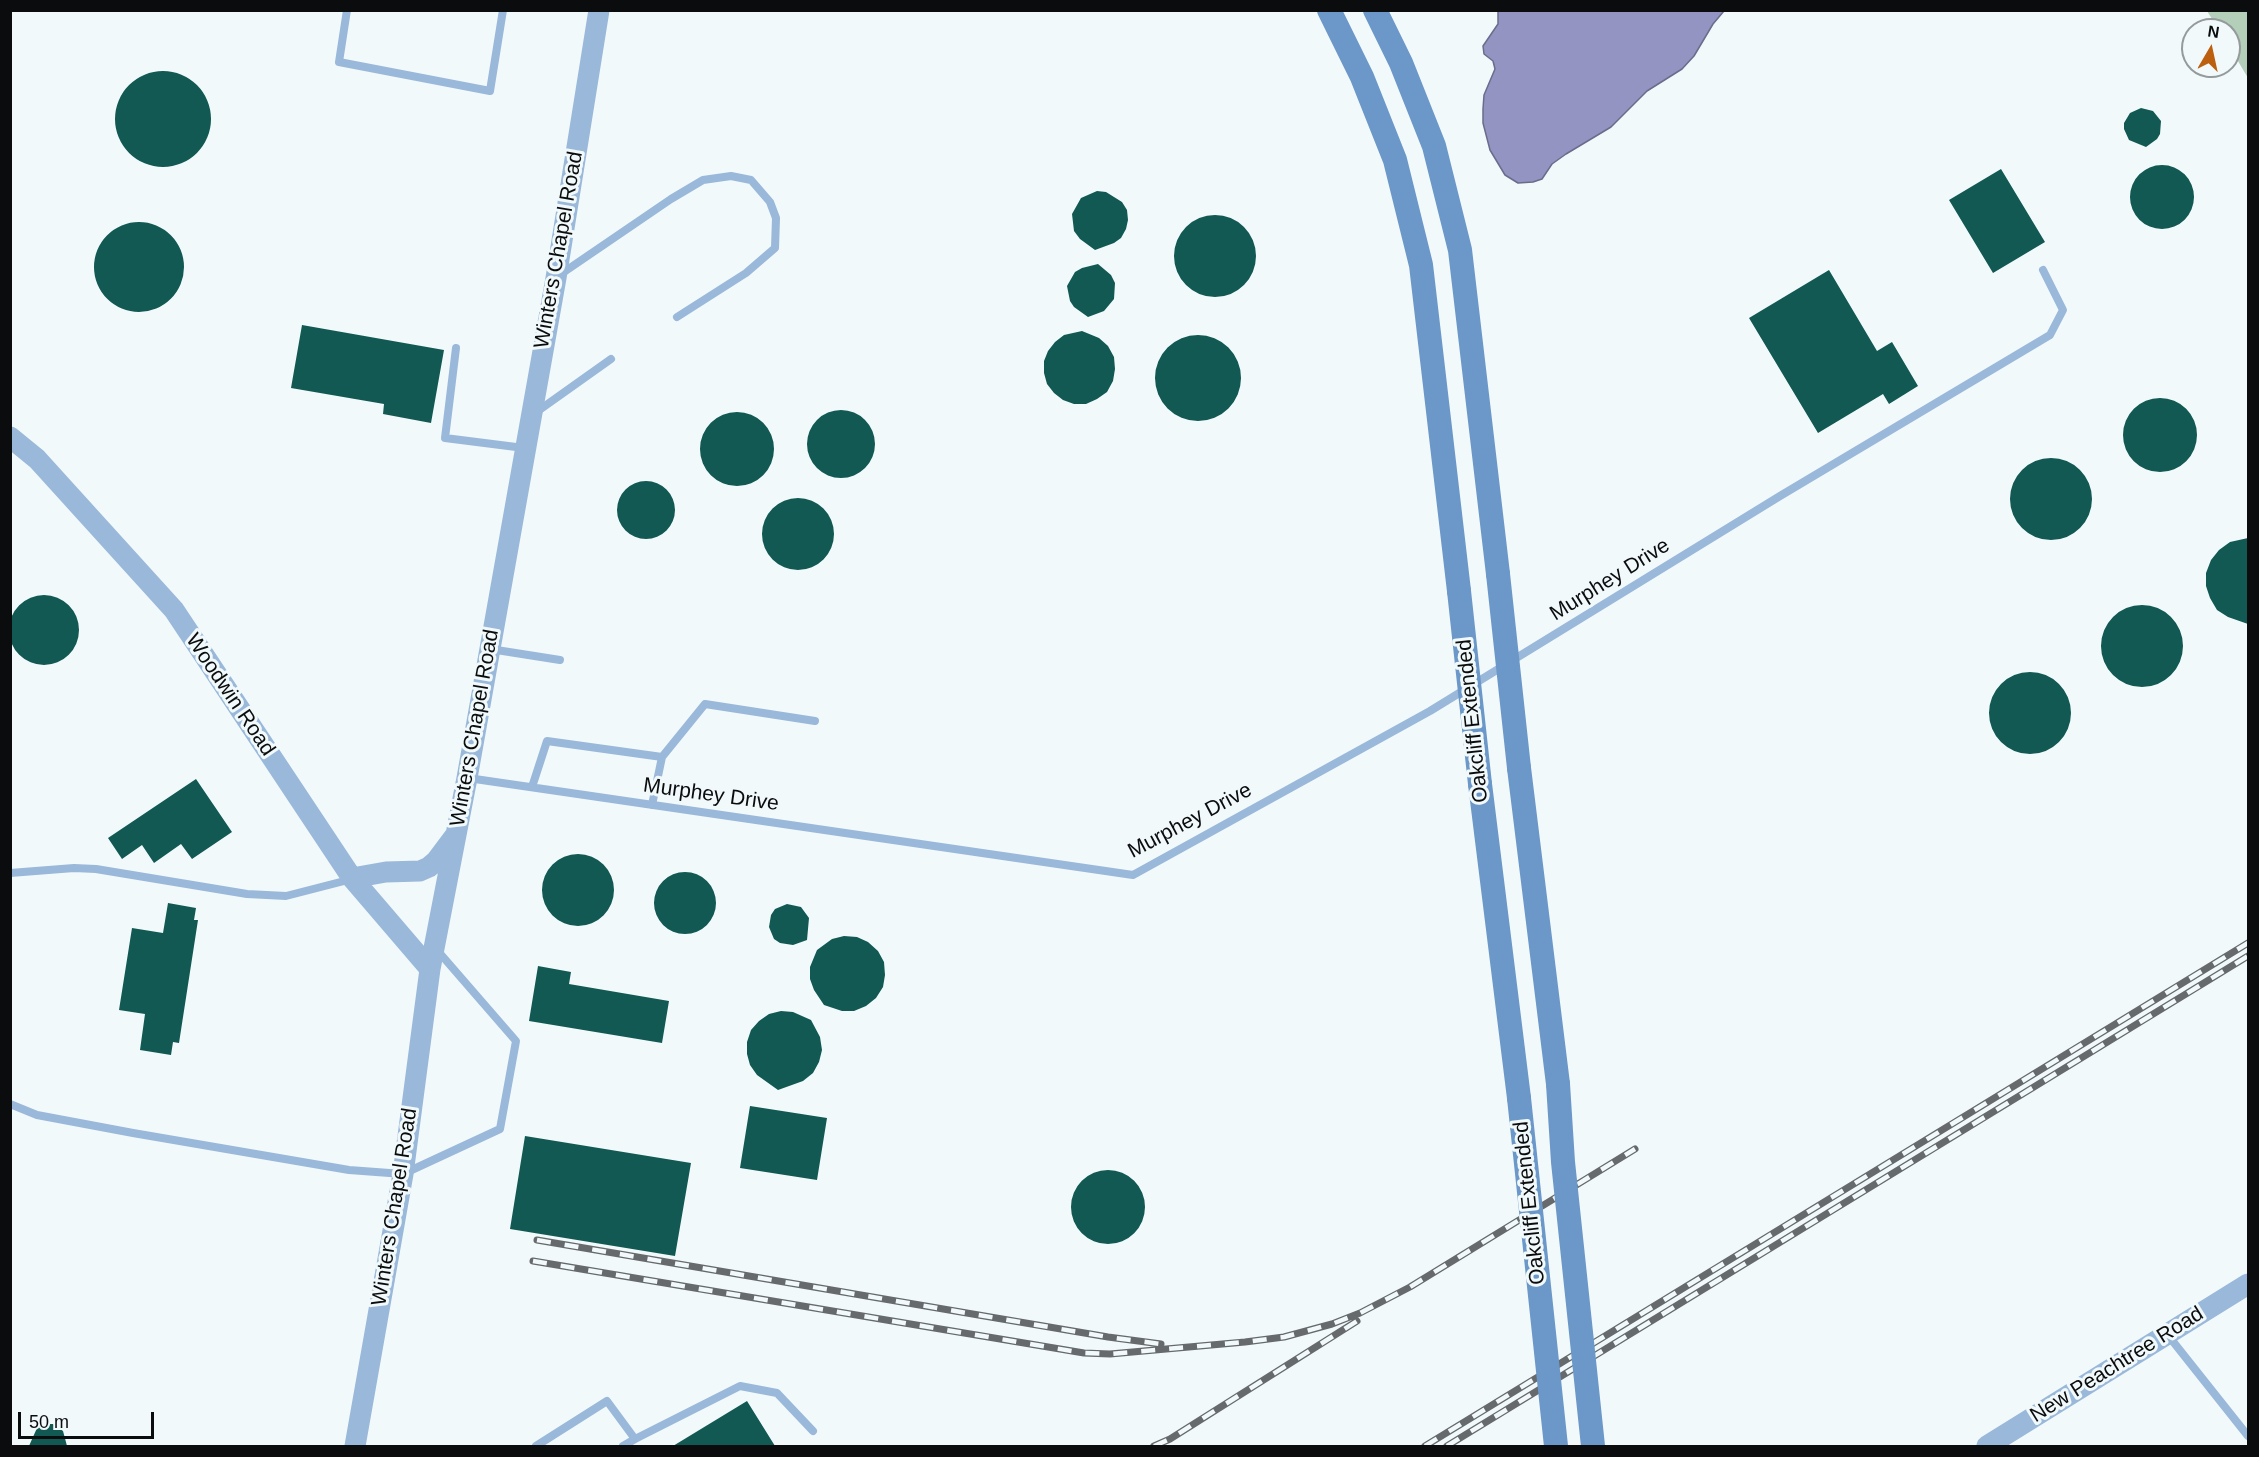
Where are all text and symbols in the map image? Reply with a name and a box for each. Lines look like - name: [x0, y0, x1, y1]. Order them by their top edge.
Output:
- north arrow: [2181, 18, 2241, 78]
- text: N: [2207, 22, 2221, 41]
- street label: Winters Chapel Road: [529, 150, 589, 350]
- street label: Murphey Drive: [1545, 533, 1675, 627]
- street label: Winters Chapel Road: [445, 628, 505, 828]
- street label: Woodwin Road: [180, 629, 280, 761]
- street label: Oakcliff Extended: [1452, 638, 1494, 804]
- street label: Murphey Drive: [642, 773, 780, 817]
- street label: Murphey Drive: [1124, 778, 1256, 864]
- street label: Winters Chapel Road: [367, 1106, 423, 1308]
- street label: Oakcliff Extended: [1509, 1120, 1551, 1286]
- street label: New Peachtree Road: [2026, 1301, 2208, 1429]
- scale bar: [21, 1400, 158, 1438]
- text: 50 m: [29, 1412, 69, 1432]

